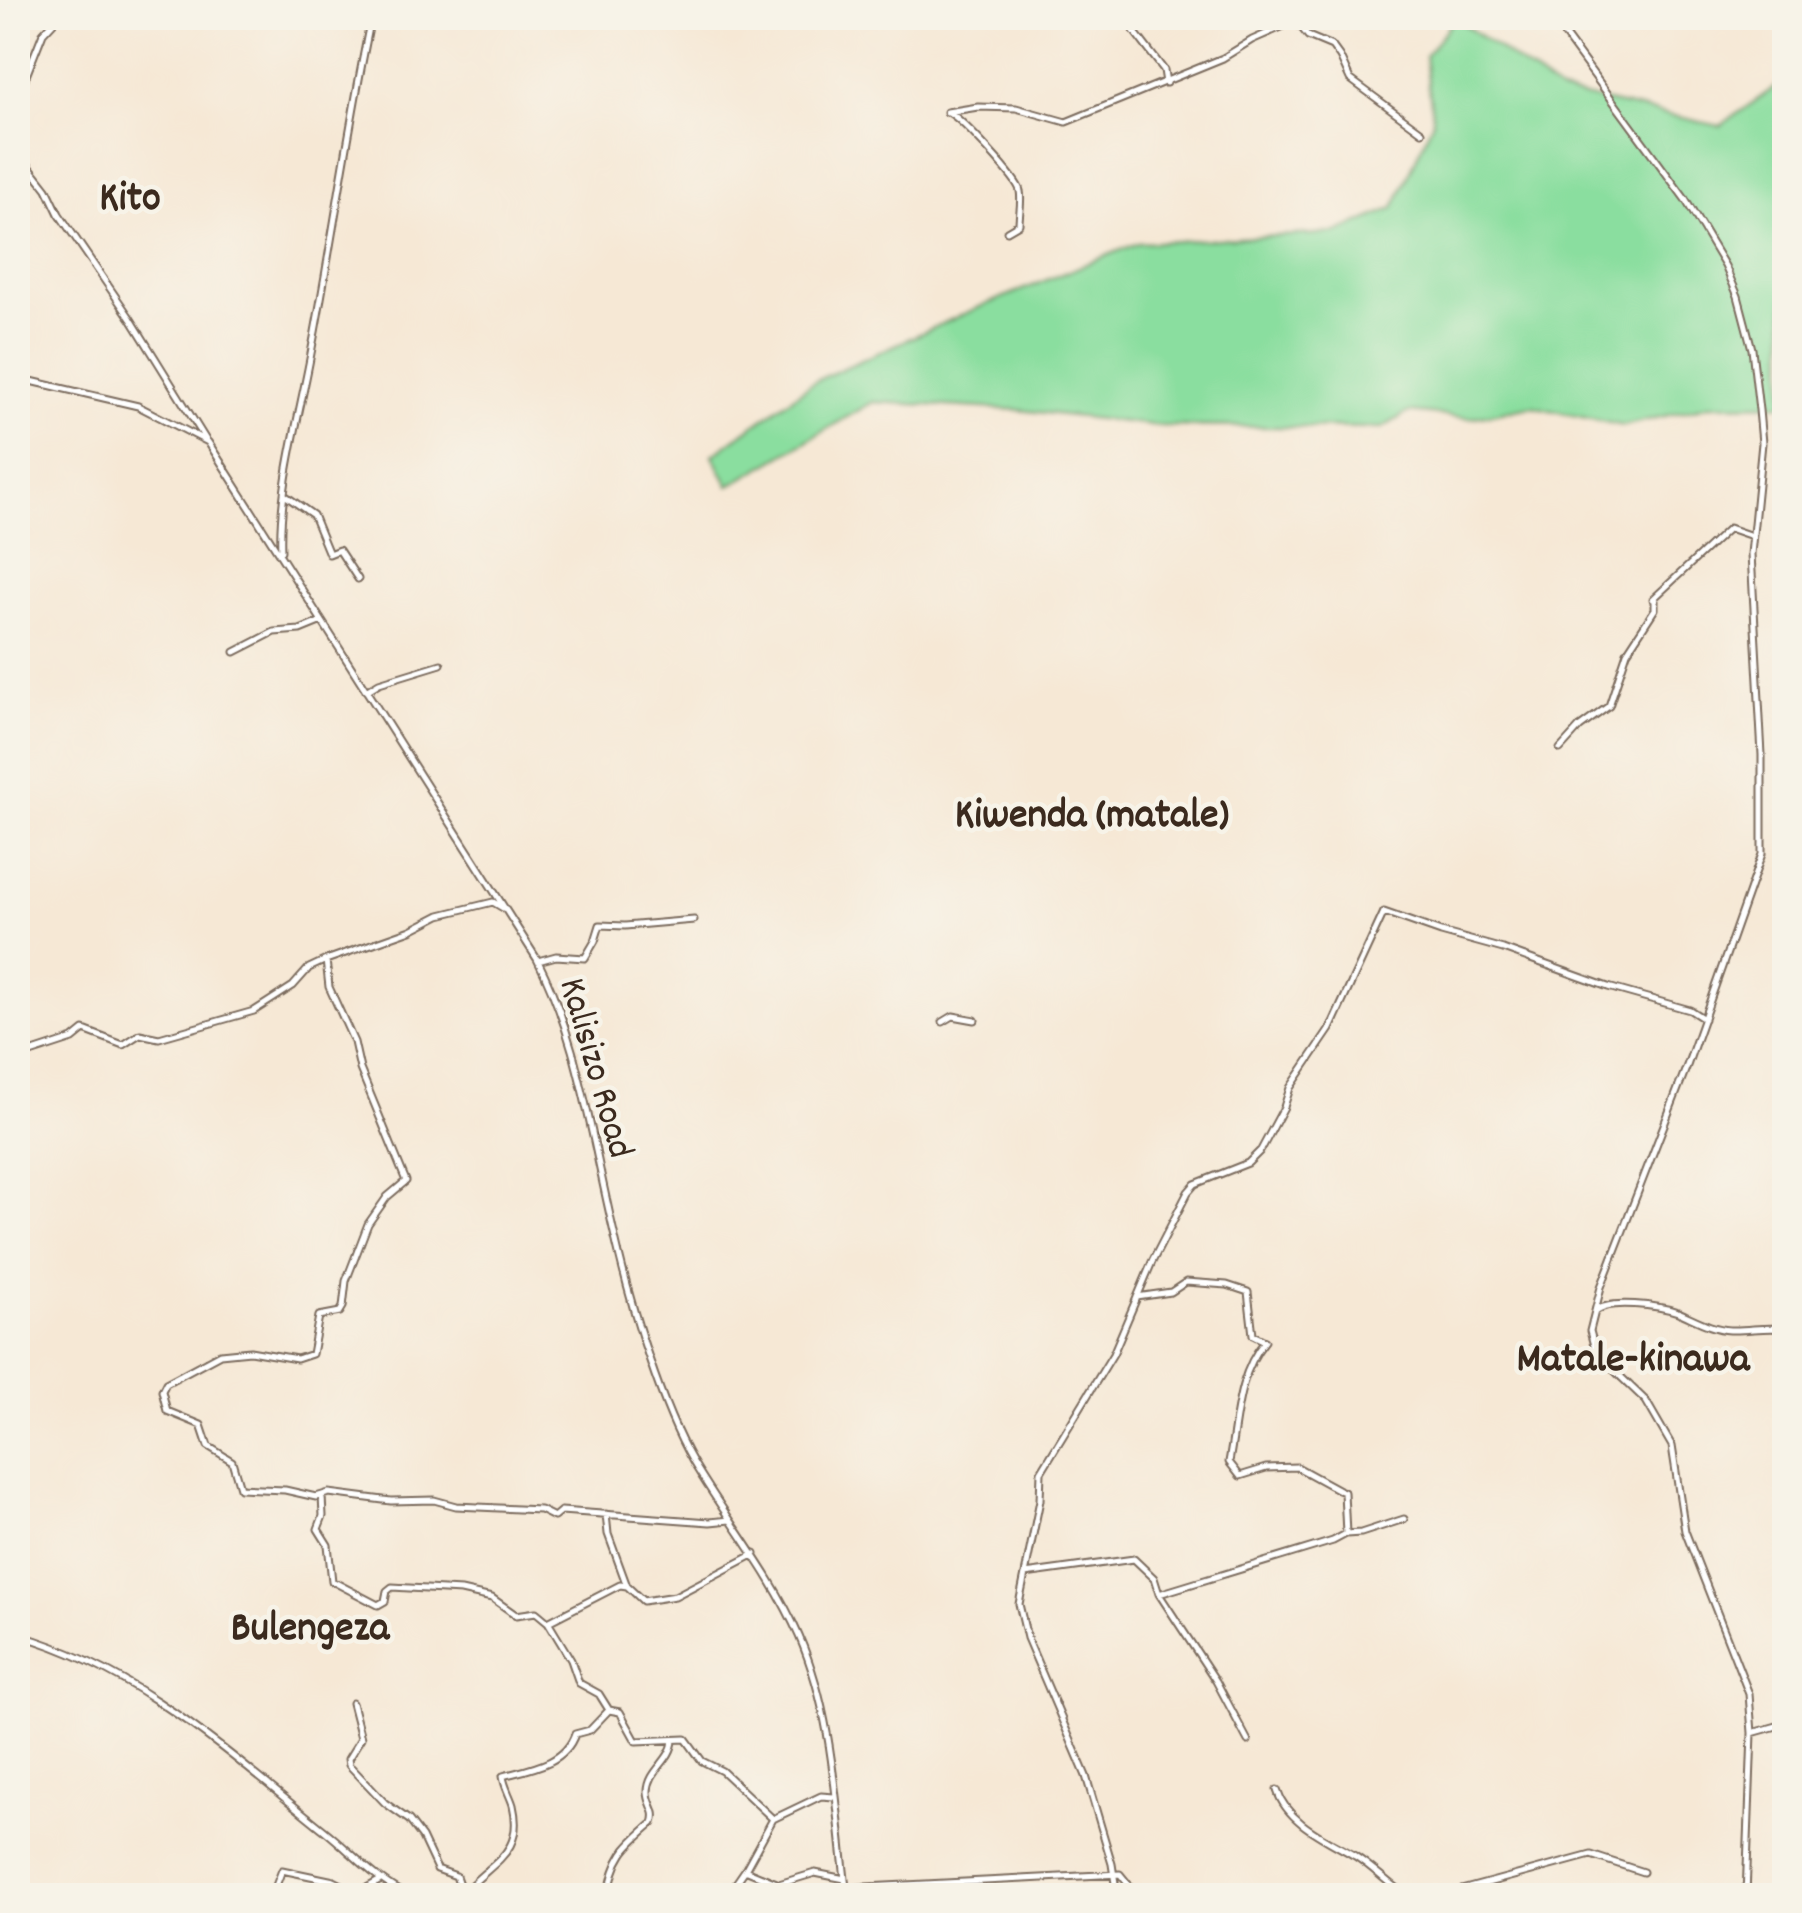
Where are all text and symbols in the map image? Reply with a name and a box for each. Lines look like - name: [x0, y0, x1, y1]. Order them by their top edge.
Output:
- district label: Kito: [99, 171, 161, 231]
- district label: Kiwenda (matale): [955, 788, 1229, 848]
- street label: Kalisizo Road: [542, 972, 646, 1165]
- district label: Matale-kinawa: [1516, 1332, 1751, 1392]
- district label: Bulengeza: [231, 1601, 391, 1661]

